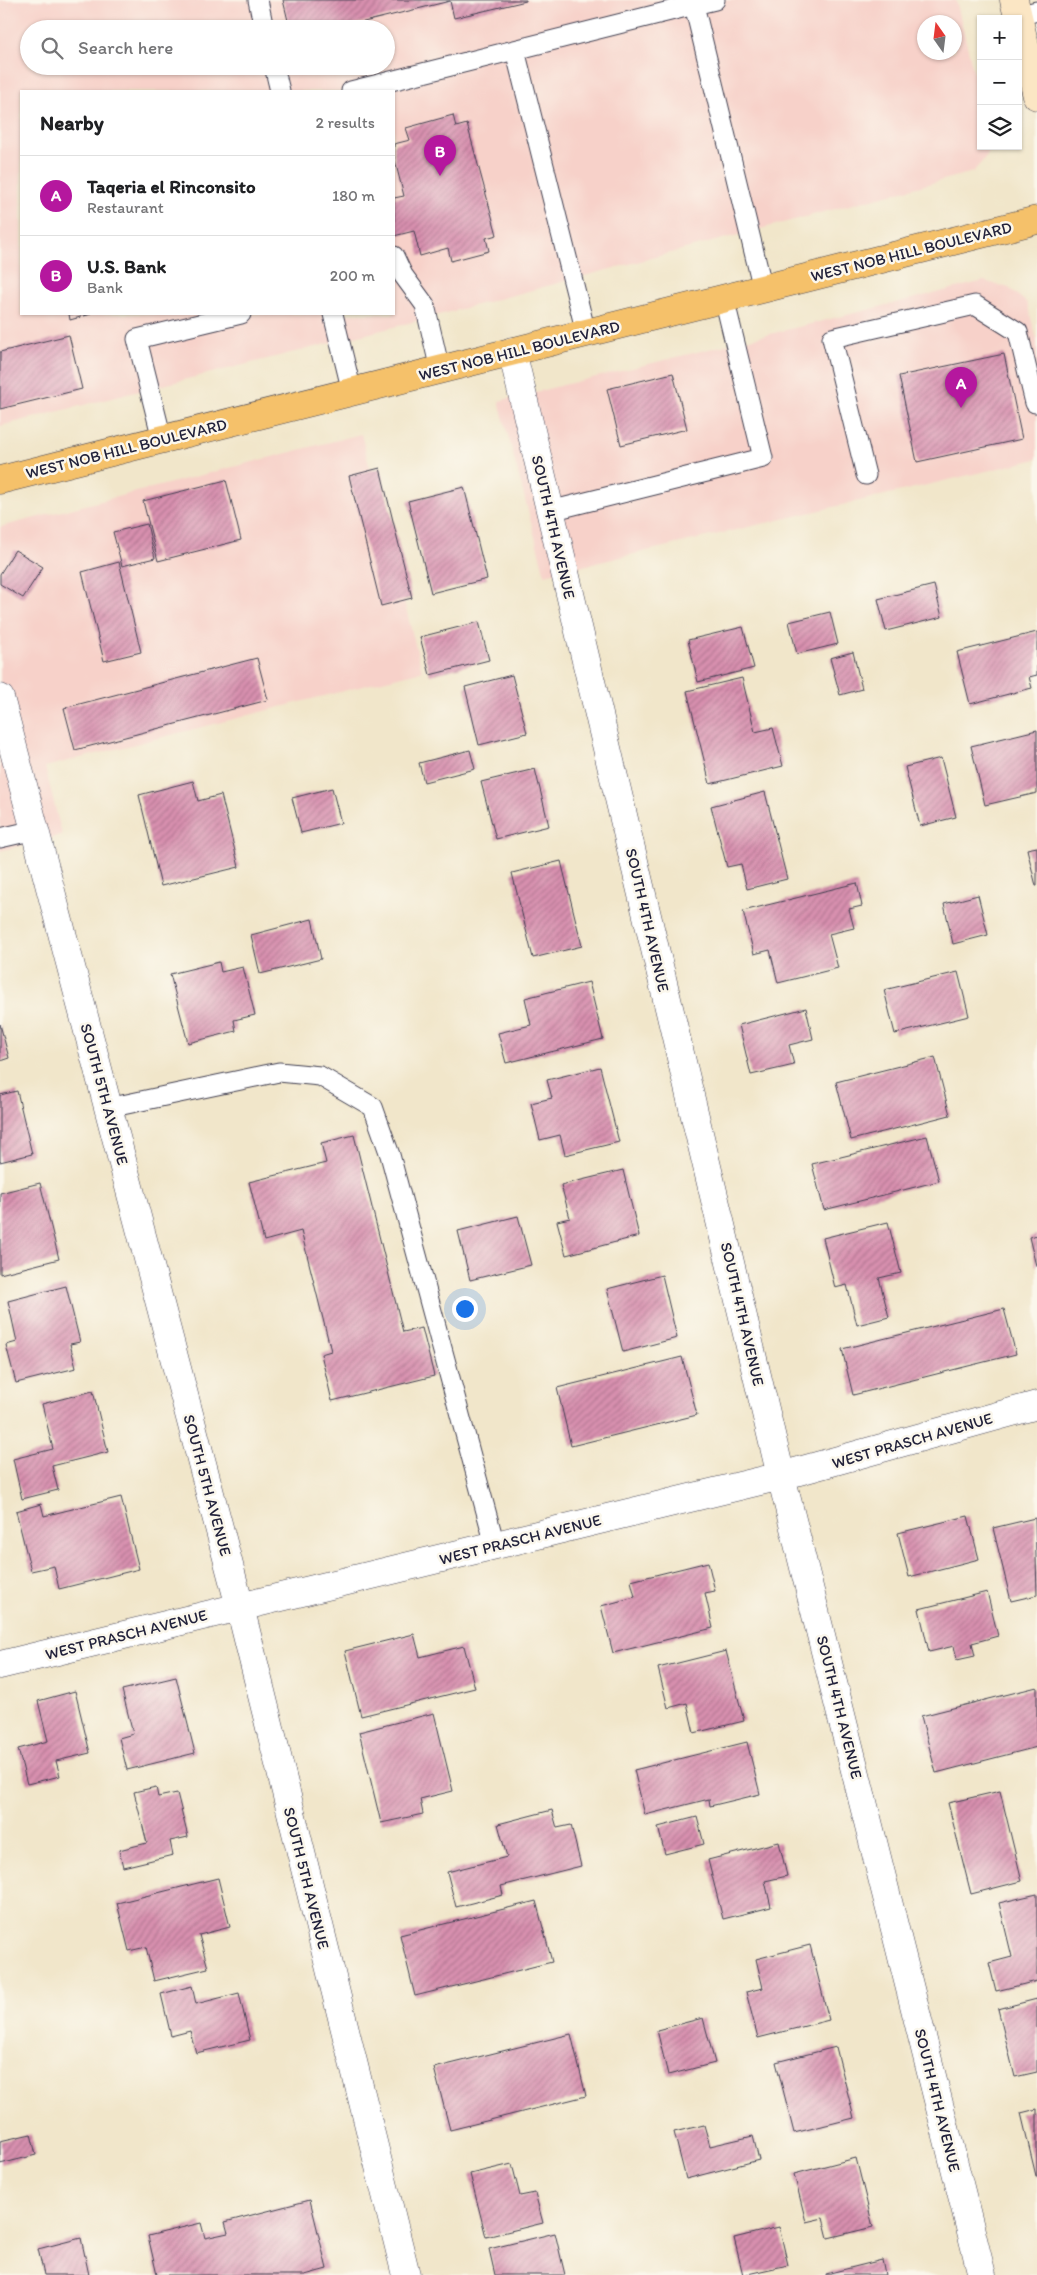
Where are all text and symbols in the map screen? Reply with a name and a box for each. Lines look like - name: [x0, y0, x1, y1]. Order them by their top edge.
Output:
- north arrow: [917, 15, 962, 60]
- map controls: [977, 15, 1022, 150]
- button: +: [977, 15, 1022, 60]
- search box: [20, 20, 395, 75]
- icon: search: [38, 34, 66, 62]
- text: Search here: [78, 36, 173, 59]
- button: −: [977, 60, 1022, 105]
- button: layers: [977, 105, 1022, 150]
- text: Nearby: [40, 110, 104, 135]
- text: 2 results: [315, 113, 375, 132]
- pin: B: [424, 135, 456, 176]
- text: Taqeria el Rinconsito: [87, 175, 256, 198]
- text: A: [51, 186, 61, 205]
- text: 180 m: [332, 186, 375, 205]
- text: Restaurant: [87, 198, 164, 217]
- street label: WEST NOB HILL BOULEVARD: [809, 217, 1014, 286]
- text: U.S. Bank: [87, 255, 166, 278]
- text: B: [51, 266, 61, 285]
- text: 200 m: [330, 266, 375, 285]
- text: Bank: [87, 278, 123, 297]
- street label: WEST NOB HILL BOULEVARD: [417, 316, 622, 385]
- pin: A: [945, 367, 977, 408]
- street label: WEST NOB HILL BOULEVARD: [24, 414, 229, 483]
- street label: SOUTH 4TH AVENUE: [528, 453, 579, 601]
- street label: SOUTH 4TH AVENUE: [622, 846, 673, 994]
- street label: SOUTH 5TH AVENUE: [76, 1021, 133, 1167]
- street label: SOUTH 4TH AVENUE: [717, 1240, 768, 1388]
- your location: [452, 1296, 478, 1322]
- street label: WEST PRASCH AVENUE: [830, 1408, 995, 1473]
- street label: SOUTH 5TH AVENUE: [179, 1412, 236, 1558]
- street label: WEST PRASCH AVENUE: [437, 1510, 603, 1569]
- street label: WEST PRASCH AVENUE: [43, 1605, 209, 1664]
- street label: SOUTH 4TH AVENUE: [813, 1634, 867, 1781]
- street label: SOUTH 5TH AVENUE: [280, 1805, 333, 1951]
- street label: SOUTH 4TH AVENUE: [911, 2027, 965, 2174]

